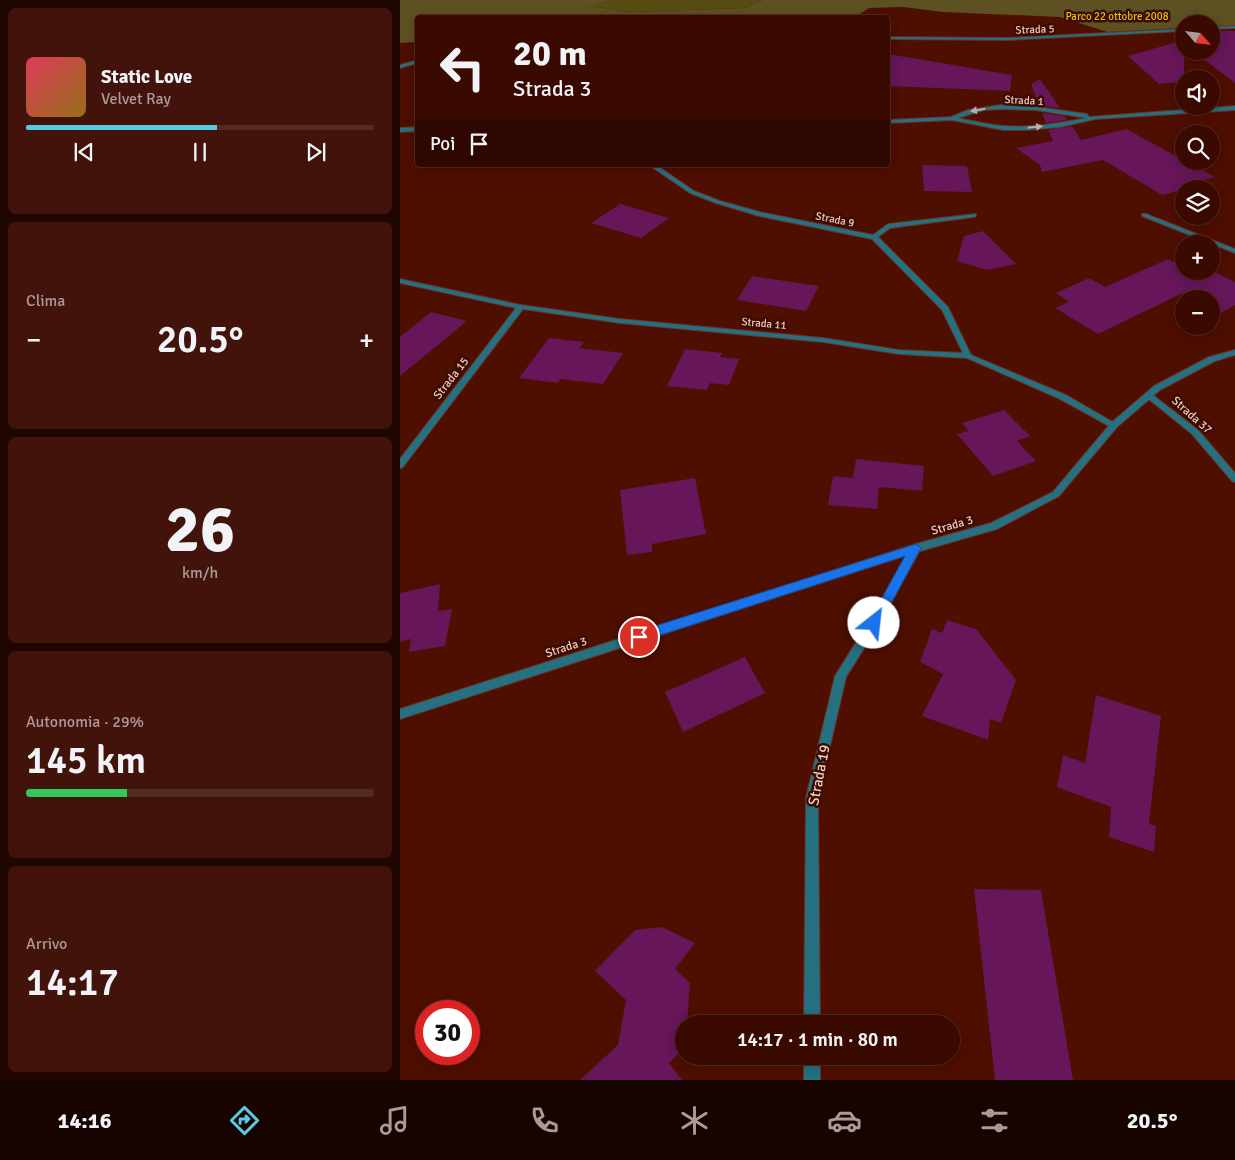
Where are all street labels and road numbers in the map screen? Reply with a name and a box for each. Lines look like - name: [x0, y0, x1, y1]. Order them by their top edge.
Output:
- street label: Strada 5: [1015, 22, 1055, 37]
- street label: Strada 1: [1004, 93, 1044, 108]
- street label: Strada 9: [814, 209, 855, 230]
- street label: Strada 11: [741, 315, 787, 332]
- street label: Strada 15: [430, 354, 472, 402]
- street label: Strada 37: [1168, 393, 1215, 437]
- street label: Strada 3: [930, 512, 975, 539]
- street label: Strada 3: [543, 634, 589, 661]
- street label: Strada 19: [804, 743, 834, 807]

